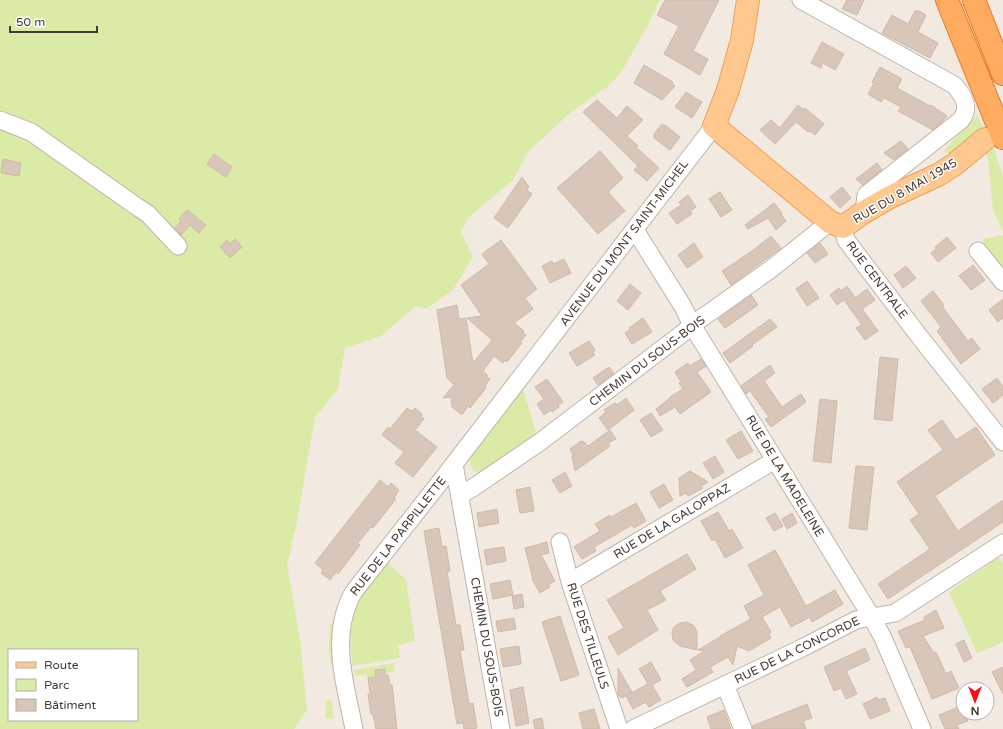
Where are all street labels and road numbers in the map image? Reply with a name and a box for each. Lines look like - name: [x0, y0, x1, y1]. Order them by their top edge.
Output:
- street label: RUE DU 8 MAI 1945: [851, 156, 959, 226]
- street label: AVENUE DU MONT SAINT-MICHEL: [557, 157, 691, 329]
- street label: RUE CENTRALE: [843, 238, 911, 322]
- street label: CHEMIN DU SOUS-BOIS: [586, 313, 708, 409]
- street label: RUE DE LA MADELEINE: [743, 413, 827, 540]
- street label: RUE DE LA PARPILLETTE: [347, 473, 449, 598]
- street label: RUE DE LA GALOPPAZ: [611, 480, 733, 561]
- street label: CHEMIN DU SOUS-BOIS: [468, 576, 506, 718]
- street label: RUE DES TILLEULS: [564, 581, 612, 691]
- street label: RUE DE LA CONCORDE: [732, 613, 862, 686]

